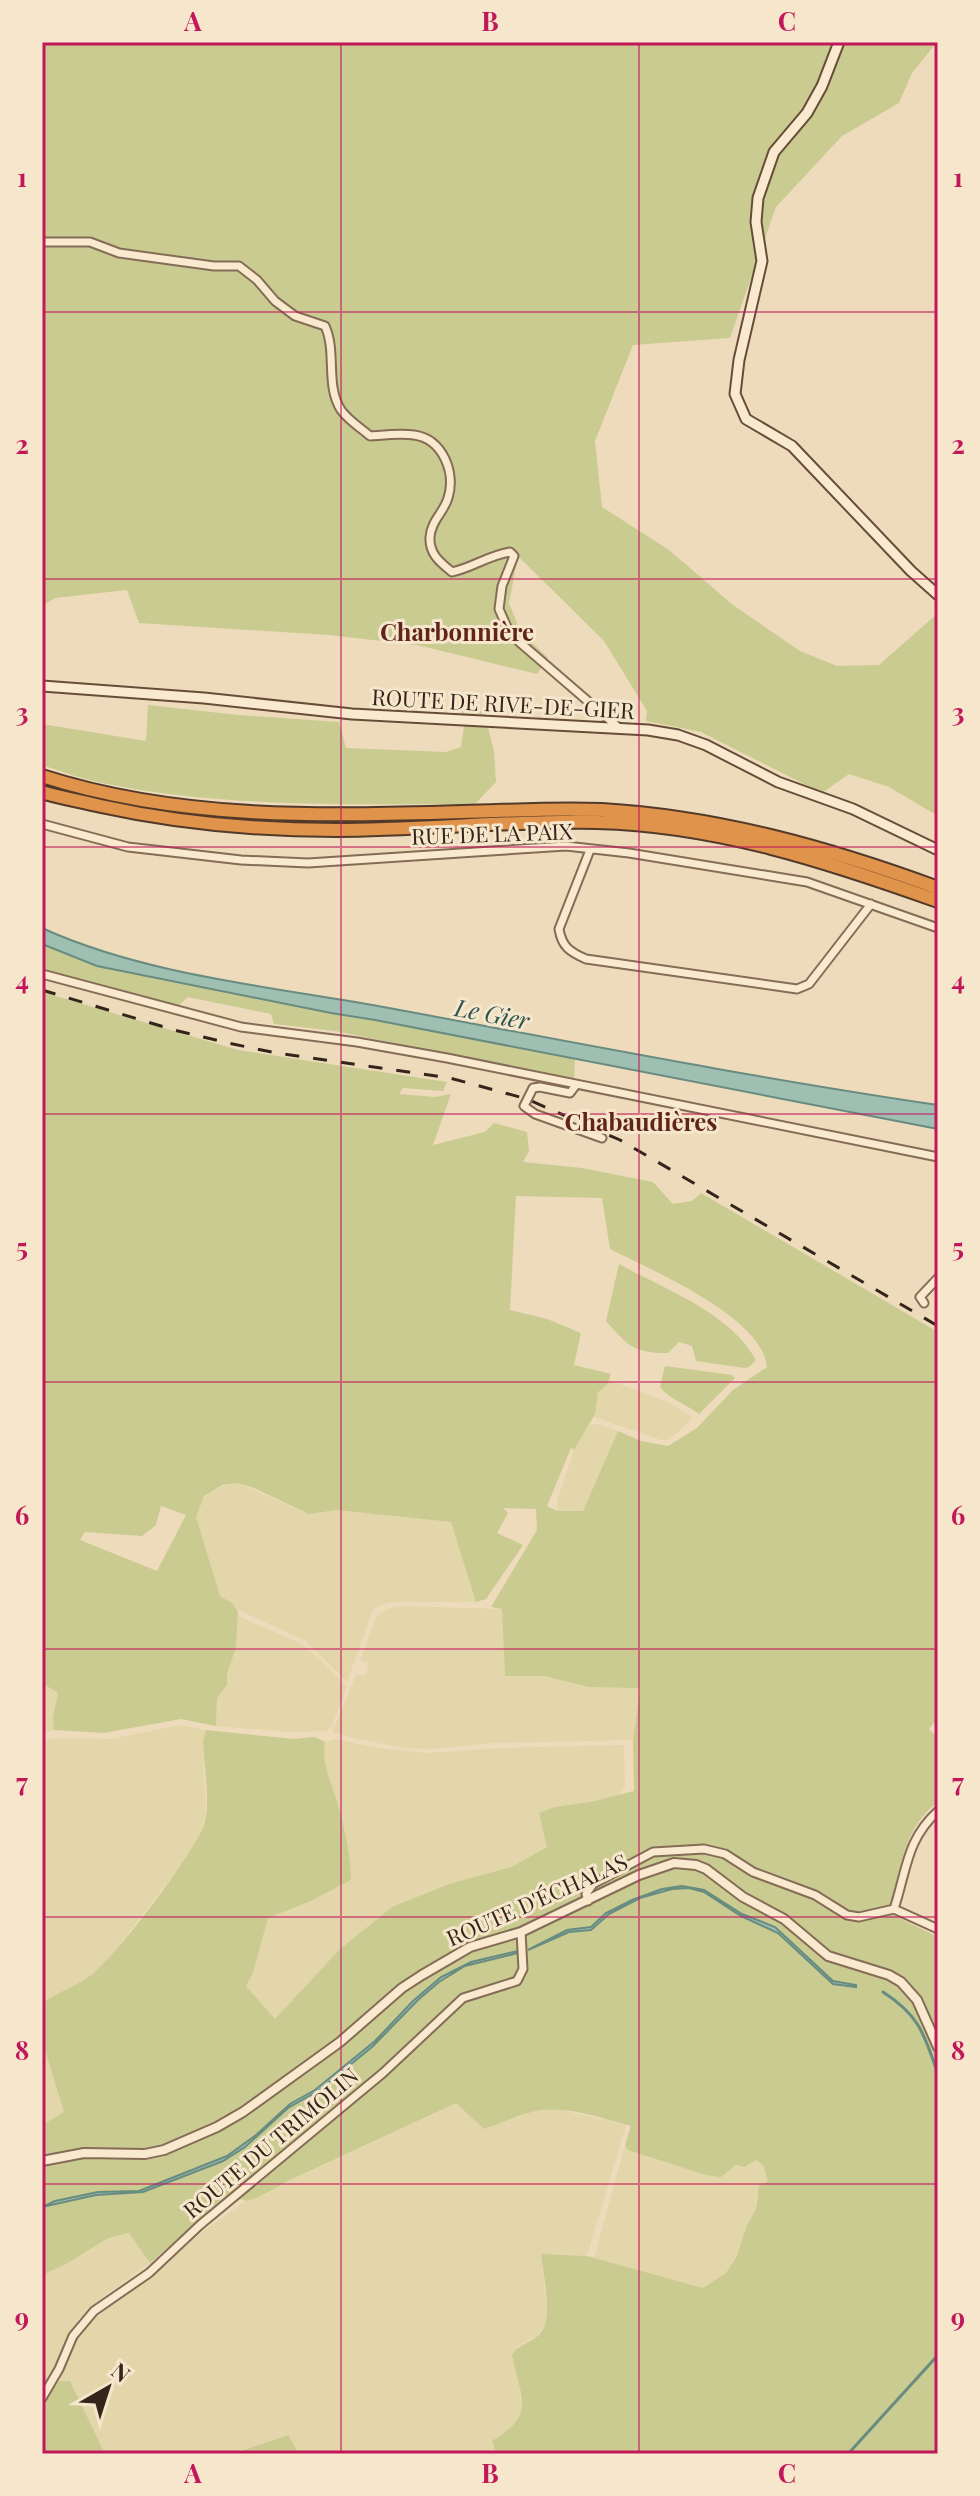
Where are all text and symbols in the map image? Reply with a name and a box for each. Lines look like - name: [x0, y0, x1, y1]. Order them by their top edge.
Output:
- text: A: [183, 3, 202, 38]
- text: B: [481, 3, 499, 38]
- text: C: [778, 3, 796, 38]
- text: 1: [17, 159, 27, 194]
- text: 1: [953, 159, 963, 194]
- text: 2: [15, 426, 29, 461]
- text: 2: [951, 426, 965, 461]
- district label: Charbonnière: [380, 615, 534, 647]
- street label: ROUTE DE RIVE-DE-GIER: [371, 681, 636, 725]
- text: 3: [16, 694, 28, 729]
- text: 3: [952, 694, 964, 729]
- street label: RUE DE LA PAIX: [411, 815, 573, 851]
- text: 4: [15, 962, 29, 997]
- text: 4: [951, 962, 965, 997]
- water label: Le Gier: [451, 990, 533, 1036]
- district label: Chabaudières: [565, 1105, 717, 1137]
- text: 5: [16, 1229, 28, 1264]
- text: 5: [952, 1229, 964, 1264]
- text: 6: [15, 1497, 29, 1532]
- text: 6: [951, 1497, 965, 1532]
- text: 7: [16, 1764, 28, 1799]
- text: 7: [952, 1764, 964, 1799]
- street label: ROUTE D'ÉCHALAS: [441, 1846, 632, 1953]
- text: 8: [15, 2032, 29, 2067]
- text: 8: [951, 2032, 965, 2067]
- street label: ROUTE DU TRIMOLIN: [176, 2060, 364, 2224]
- text: 9: [15, 2299, 29, 2334]
- text: 9: [951, 2299, 965, 2334]
- north arrow: [68, 2348, 148, 2428]
- text: N: [106, 2355, 137, 2388]
- text: A: [183, 2455, 202, 2490]
- text: B: [481, 2455, 499, 2490]
- text: C: [778, 2455, 796, 2490]

